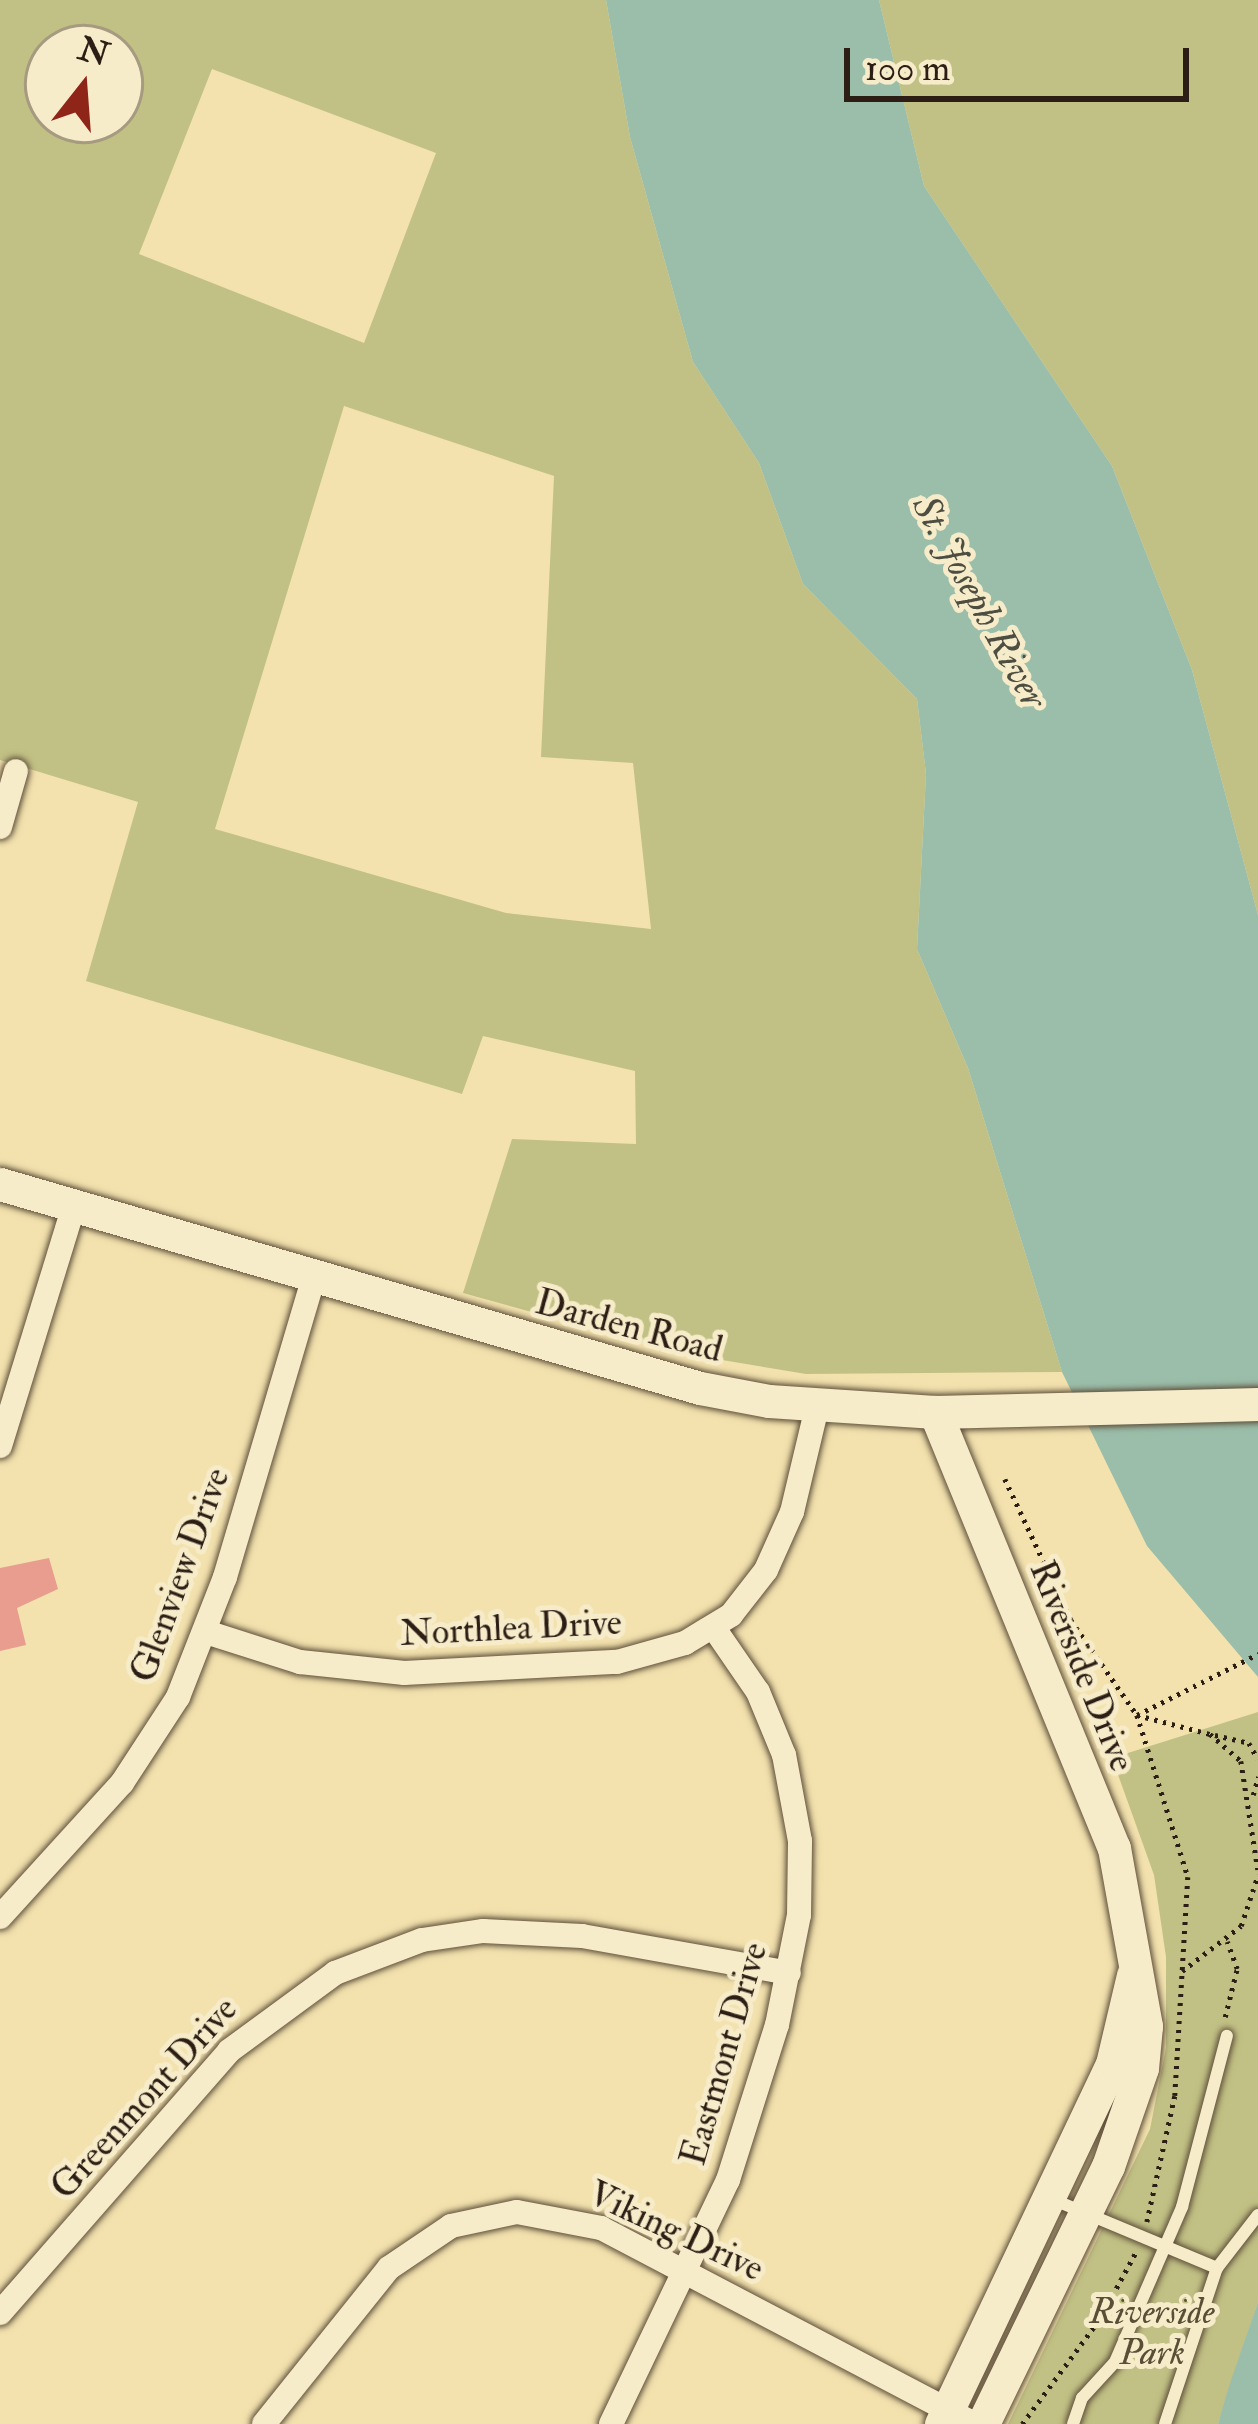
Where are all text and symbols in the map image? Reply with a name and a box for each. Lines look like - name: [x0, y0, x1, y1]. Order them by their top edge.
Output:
- north arrow: [24, 24, 144, 144]
- scale bar: [850, 24, 1195, 98]
- text: N: [74, 28, 114, 76]
- text: 100 m: [865, 46, 950, 91]
- water label: St. Joseph River: [901, 487, 1057, 717]
- street label: Darden Road: [531, 1280, 727, 1372]
- street label: Glenview Drive: [121, 1462, 239, 1688]
- street label: Riverside Drive: [1020, 1554, 1144, 1778]
- street label: Northlea Drive: [399, 1601, 623, 1655]
- street label: Eastmont Drive: [672, 1938, 776, 2170]
- street label: Greenmont Drive: [42, 1988, 246, 2208]
- street label: Viking Drive: [582, 2172, 770, 2290]
- park label: Riverside Park: [1090, 2289, 1214, 2374]

